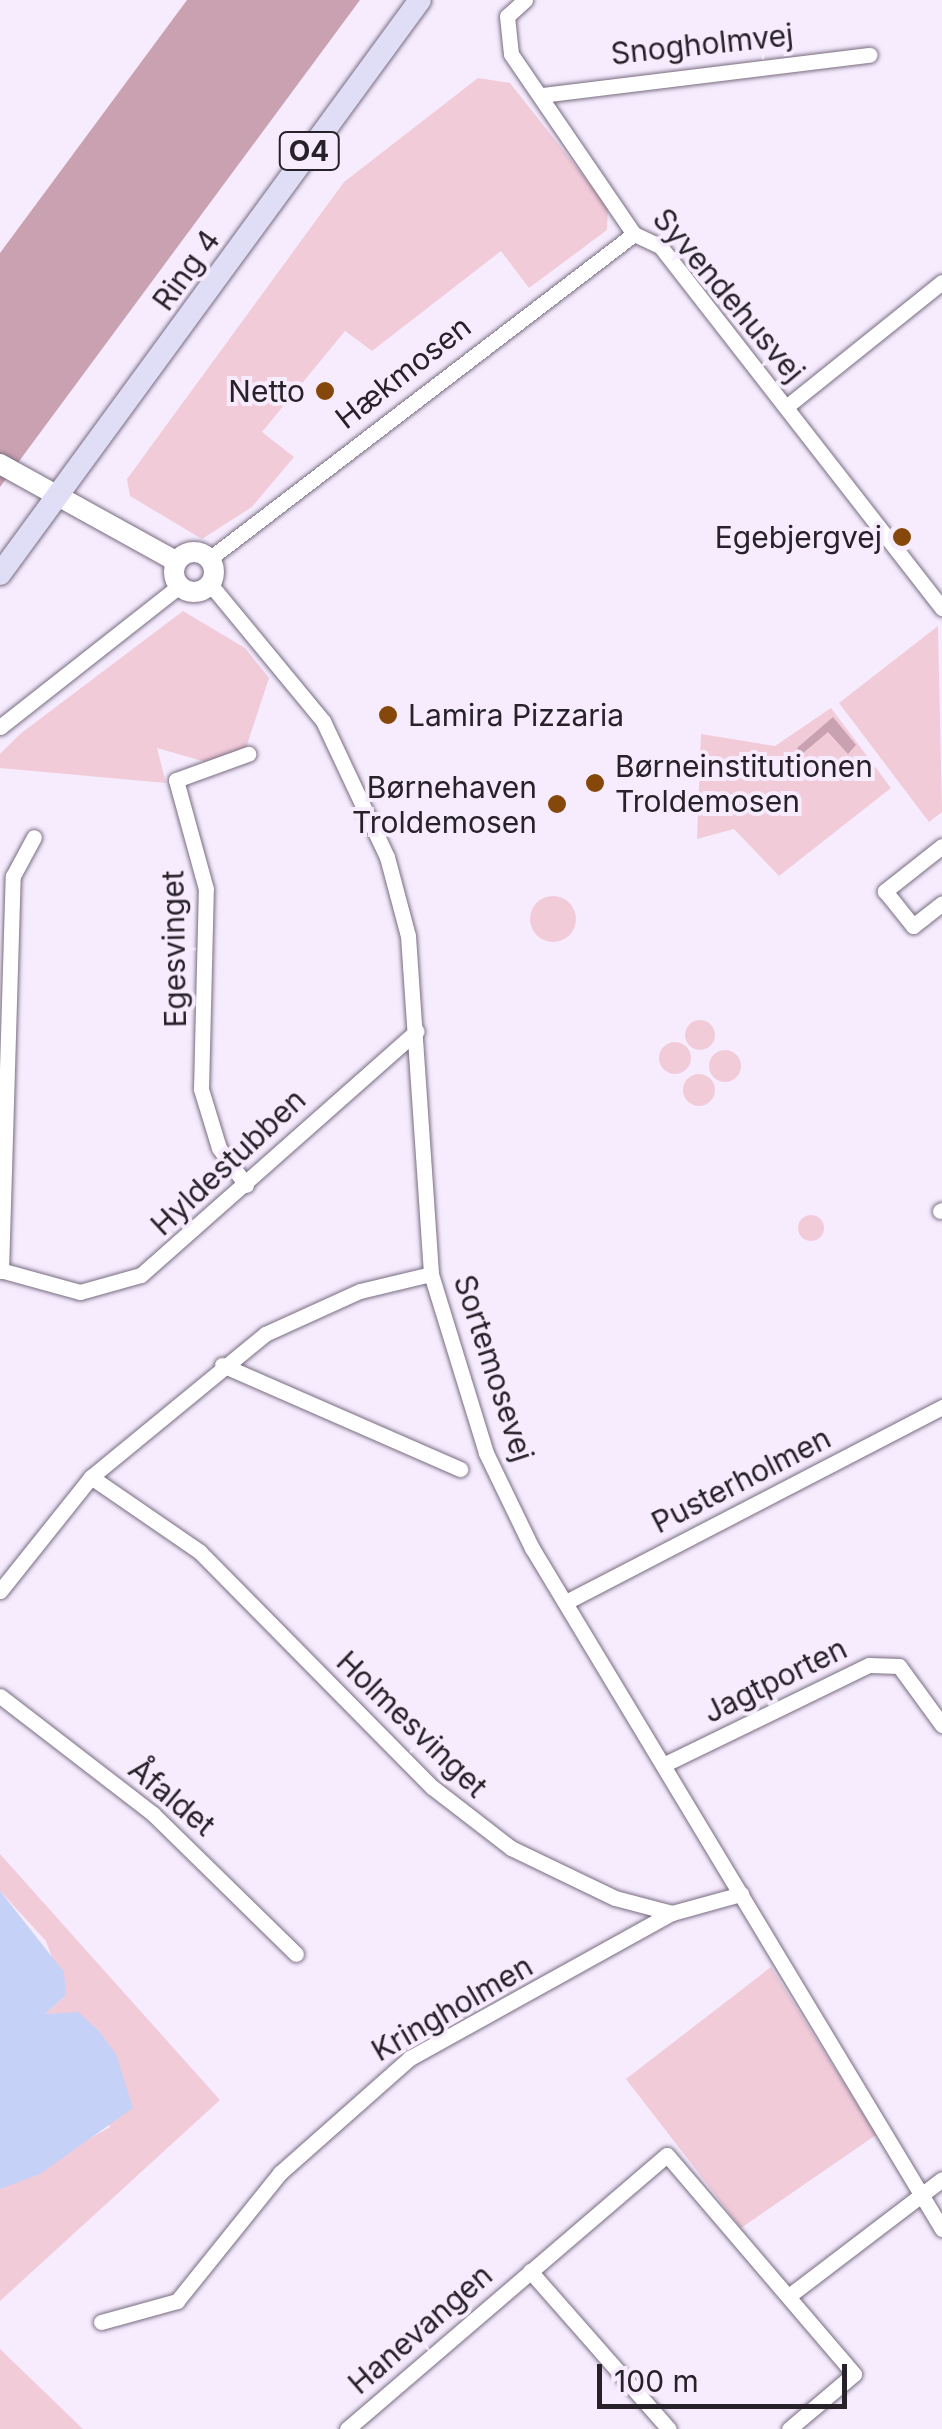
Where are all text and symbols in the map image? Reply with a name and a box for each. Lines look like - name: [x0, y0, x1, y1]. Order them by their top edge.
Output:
- street label: Snogholmvej: [609, 17, 795, 71]
- road number: O4: [276, 128, 342, 174]
- street label: Syvendehusvej: [646, 201, 812, 389]
- street label: Ring 4: [145, 223, 227, 317]
- street label: Hækmosen: [328, 308, 478, 436]
- place label: Netto: [228, 373, 305, 409]
- marker: Netto: [314, 380, 336, 402]
- place label: Egebjergvej: [715, 519, 882, 555]
- marker: Egebjergvej: [891, 526, 913, 548]
- place label: Lamira Pizzaria: [408, 697, 624, 733]
- marker: Lamira Pizzaria: [377, 704, 399, 726]
- place label: Børneinstitutionen Troldemosen: [615, 748, 873, 818]
- place label: Børnehaven Troldemosen: [352, 769, 537, 840]
- marker: Børneinstitutionen Troldemosen: [584, 772, 606, 794]
- marker: Børnehaven Troldemosen: [546, 793, 568, 815]
- street label: Egesvinget: [155, 870, 193, 1028]
- street label: Hyldestubben: [143, 1081, 313, 1243]
- street label: Sortemosevej: [447, 1270, 541, 1466]
- street label: Pusterholmen: [646, 1419, 836, 1541]
- street label: Jagtporten: [697, 1630, 853, 1730]
- street label: Holmesvinget: [329, 1643, 495, 1805]
- street label: Åfaldet: [122, 1751, 222, 1843]
- street label: Kringholmen: [365, 1947, 539, 2069]
- street label: Hanevangen: [341, 2257, 499, 2401]
- scale bar: [602, 2344, 852, 2406]
- text: 100 m: [614, 2363, 699, 2399]

